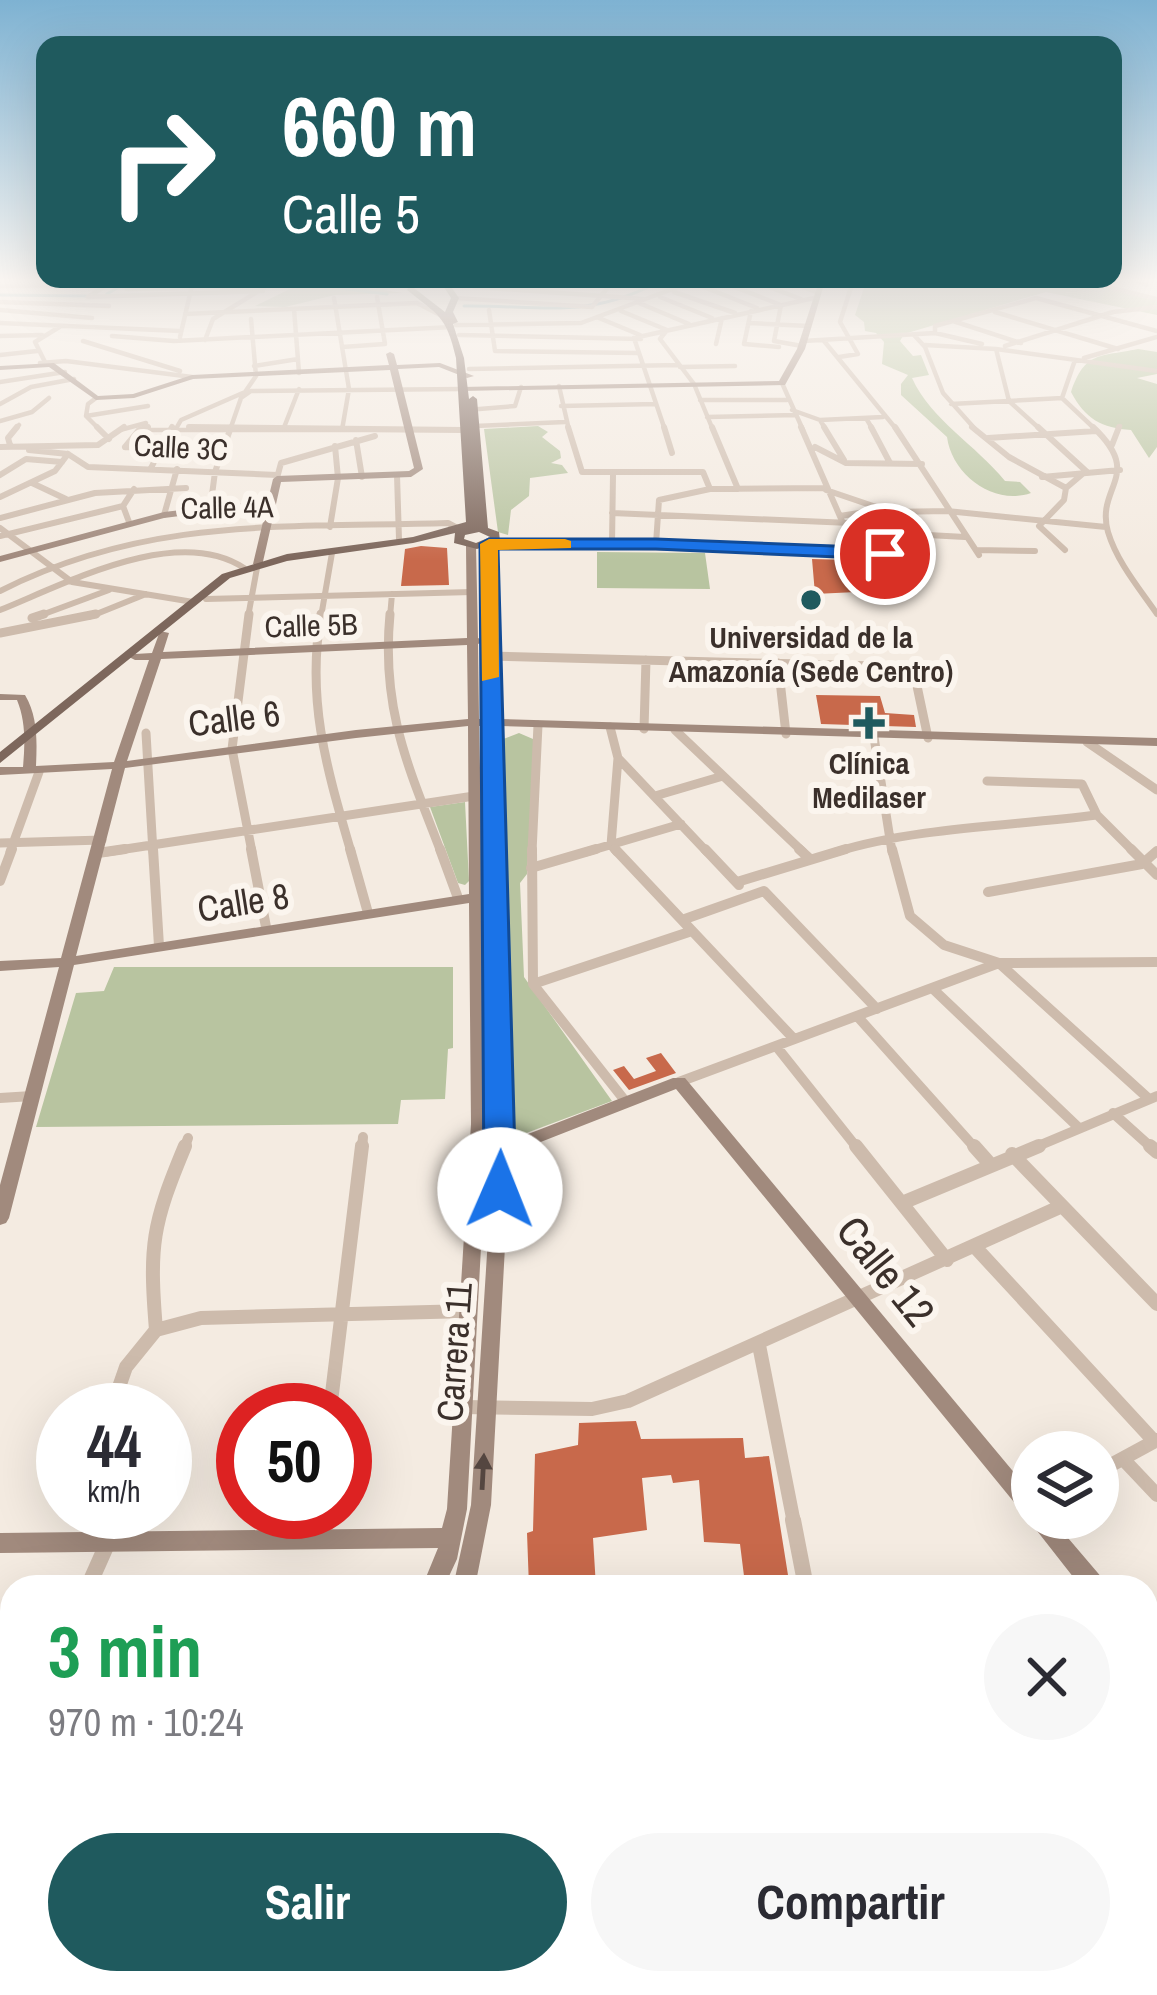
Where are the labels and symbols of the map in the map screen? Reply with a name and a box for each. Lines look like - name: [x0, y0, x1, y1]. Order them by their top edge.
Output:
- street label: Calle 3C: [133, 425, 229, 469]
- street label: Calle 4A: [180, 486, 274, 528]
- pin: [834, 503, 936, 605]
- marker: Universidad de la Amazonía (Sede Centro): [798, 587, 824, 613]
- street label: Calle 5B: [264, 603, 358, 647]
- place label: Universidad de la Amazonía (Sede Centro): [669, 617, 953, 691]
- street label: Calle 6: [185, 689, 283, 747]
- marker: Clínica Medilaser: [853, 707, 885, 739]
- place label: Clínica Medilaser: [812, 743, 926, 817]
- street label: Calle 8: [194, 871, 292, 933]
- position arrow: [437, 1127, 563, 1253]
- street label: Calle 12: [824, 1204, 948, 1338]
- street label: Carrera 11: [425, 1280, 483, 1423]
- speed limit sign: 50: [216, 1383, 372, 1539]
- one-way arrow: [474, 1452, 493, 1490]

